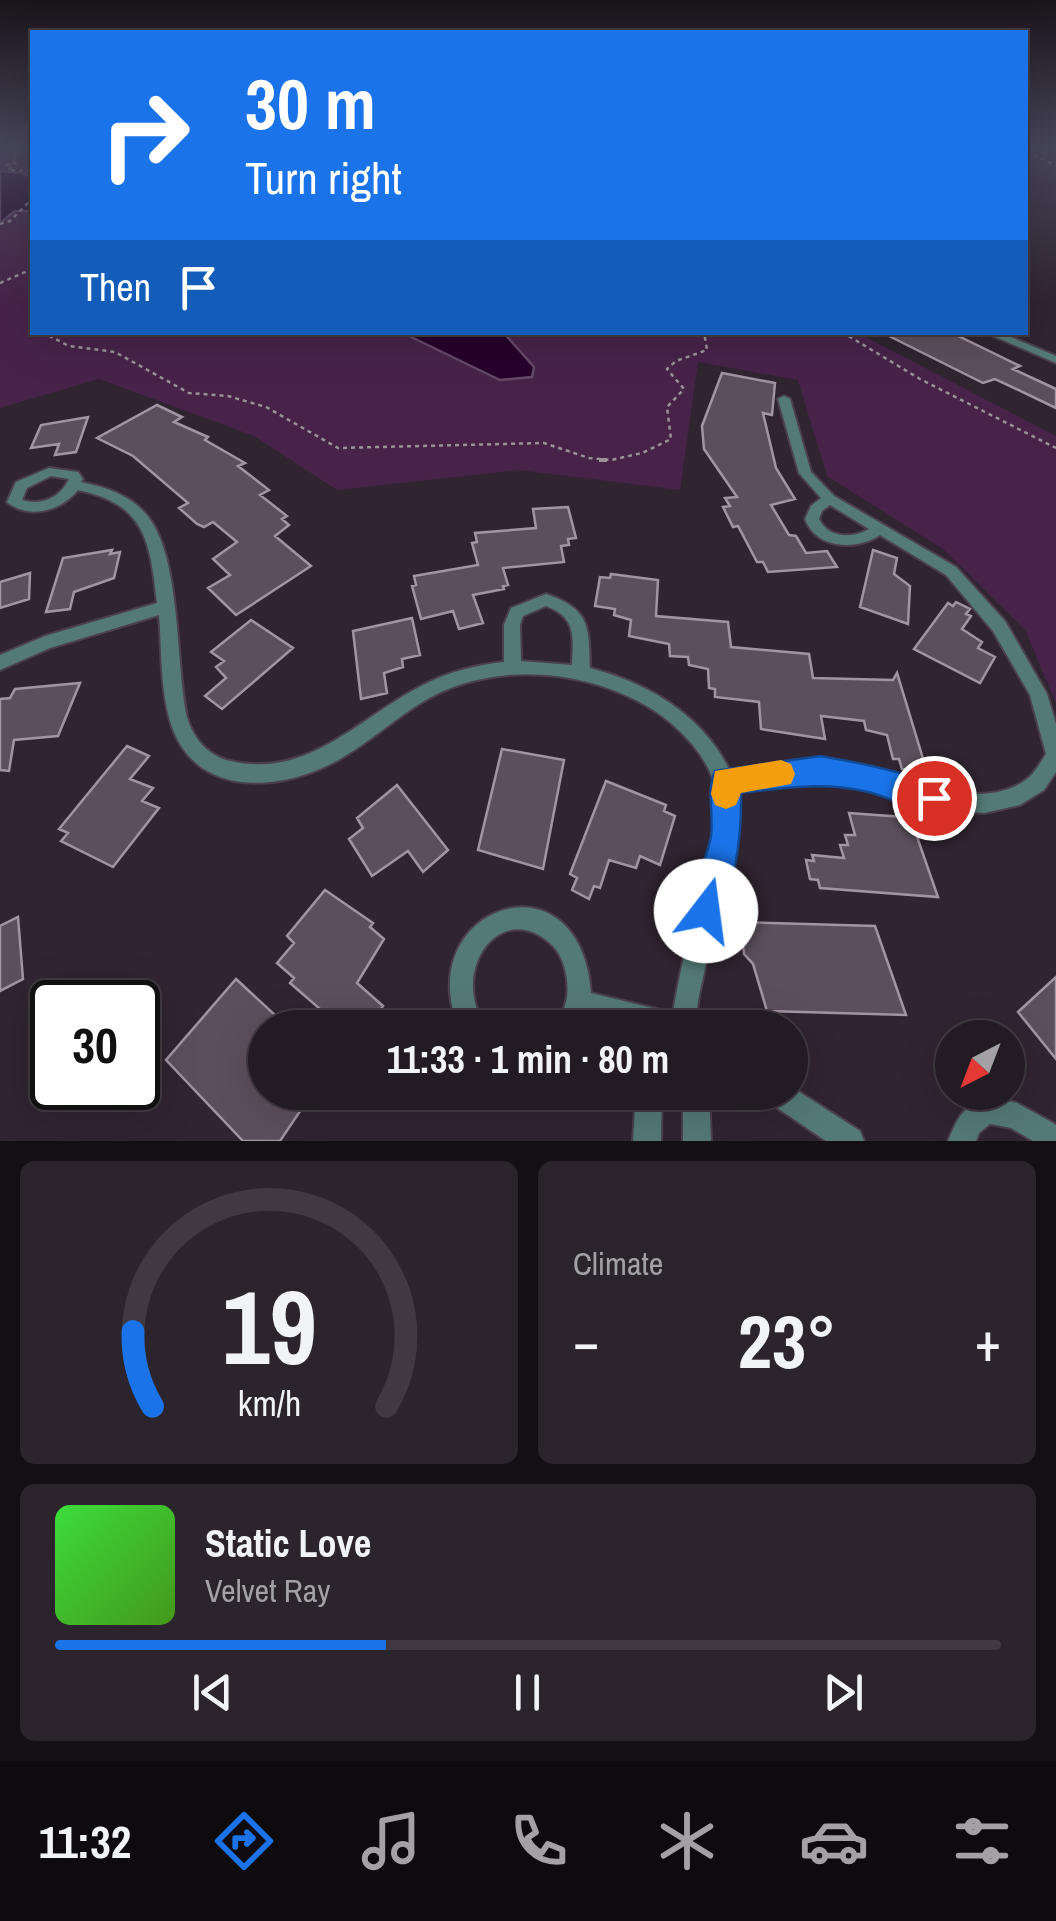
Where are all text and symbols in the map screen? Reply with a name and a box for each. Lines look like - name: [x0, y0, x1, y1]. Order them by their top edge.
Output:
- text: 30 m: [245, 57, 376, 151]
- icon: right: [80, 70, 210, 200]
- text: Turn right: [245, 147, 402, 208]
- icon: arrive: [171, 260, 226, 315]
- text: Then: [80, 262, 151, 313]
- pin: [892, 756, 977, 841]
- icon: arrive: [907, 771, 962, 826]
- position arrow: [654, 859, 758, 963]
- speed limit sign: 30: [30, 980, 160, 1110]
- north arrow: [935, 1020, 1025, 1110]
- map controls: [935, 1020, 1025, 1110]
- text: 11:33 · 1 min · 80 m: [387, 1034, 669, 1085]
- text: Climate: [573, 1242, 663, 1285]
- text: 19: [222, 1256, 316, 1396]
- text: 23°: [738, 1290, 836, 1391]
- text: −: [573, 1304, 599, 1378]
- text: +: [975, 1304, 1001, 1378]
- text: km/h: [237, 1379, 301, 1427]
- text: Static Love: [205, 1518, 371, 1569]
- text: Velvet Ray: [205, 1569, 330, 1612]
- icon: previous: [185, 1665, 240, 1720]
- icon: pause: [500, 1665, 555, 1720]
- icon: next: [816, 1665, 871, 1720]
- icon: directions: [209, 1806, 279, 1876]
- icon: music: [356, 1806, 426, 1876]
- icon: phone: [504, 1806, 574, 1876]
- icon: climate: [652, 1806, 722, 1876]
- icon: car: [799, 1806, 869, 1876]
- icon: filters: [947, 1806, 1017, 1876]
- text: 11:32: [39, 1811, 131, 1872]

